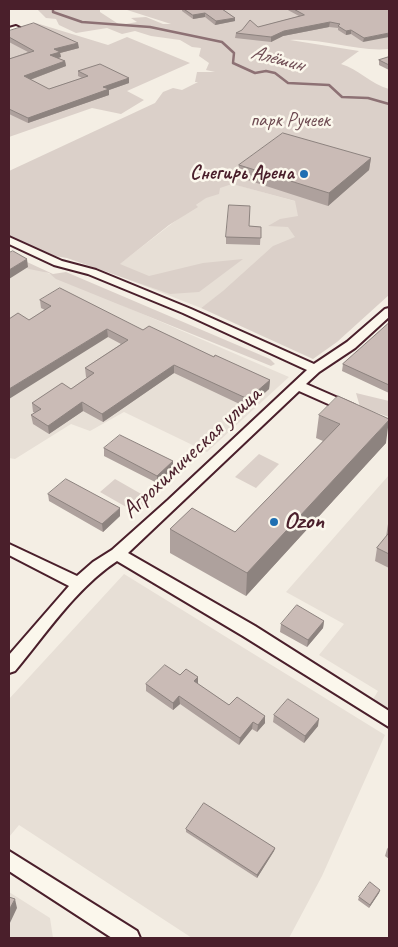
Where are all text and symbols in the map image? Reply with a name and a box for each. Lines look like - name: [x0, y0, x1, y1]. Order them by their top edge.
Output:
- water label: Алёшин: [248, 40, 306, 78]
- park label: парк Ручеек: [250, 109, 330, 133]
- place label: Снегирь Арена: [190, 162, 294, 186]
- marker: Снегирь Арена: [298, 168, 310, 180]
- street label: Агрохимическая улица: [116, 381, 268, 525]
- place label: Ozon: [284, 508, 324, 536]
- marker: Ozon: [268, 516, 280, 528]

